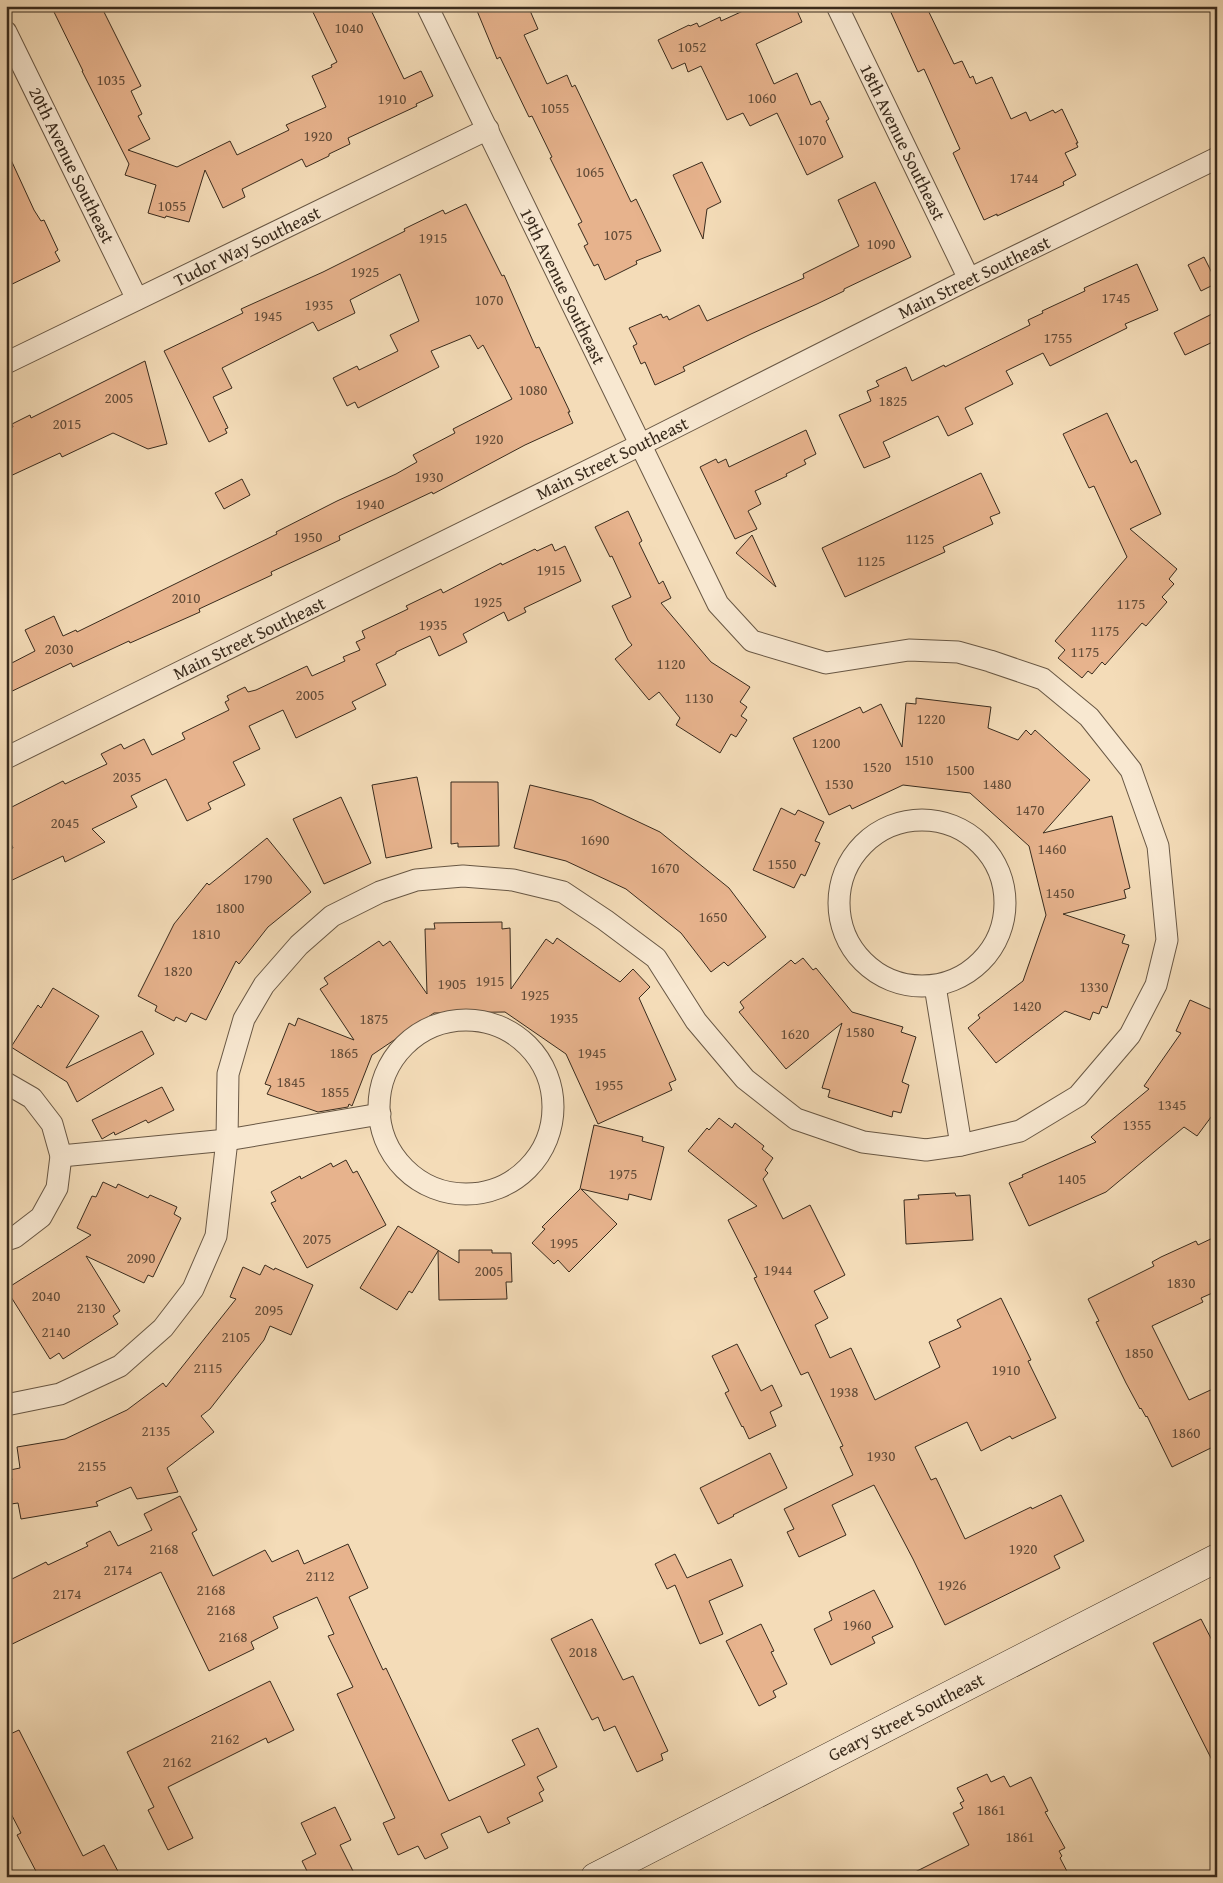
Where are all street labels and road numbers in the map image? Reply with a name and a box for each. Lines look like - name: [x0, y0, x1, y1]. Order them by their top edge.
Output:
- street label: 18th Avenue Southeast: [853, 59, 953, 226]
- street label: 20th Avenue Southeast: [22, 82, 122, 249]
- street label: Tudor Way Southeast: [169, 198, 326, 293]
- street label: 19th Avenue Southeast: [513, 203, 613, 370]
- street label: Main Street Southeast: [893, 228, 1055, 326]
- street label: Main Street Southeast: [531, 409, 693, 507]
- street label: Main Street Southeast: [168, 589, 330, 687]
- street label: Geary Street Southeast: [823, 1666, 989, 1768]

